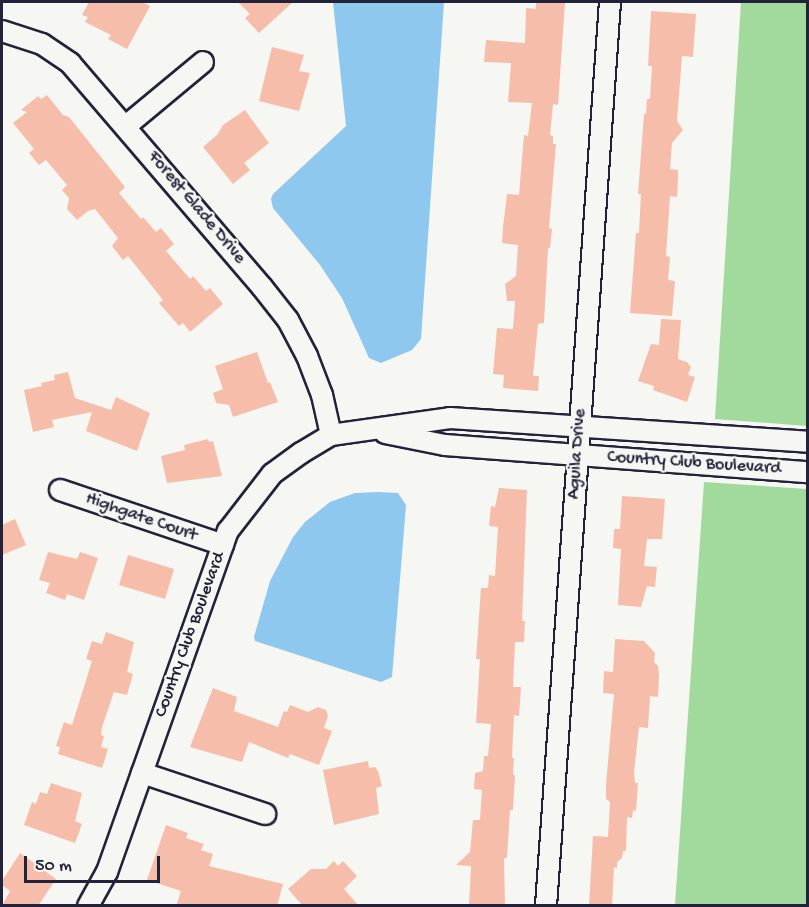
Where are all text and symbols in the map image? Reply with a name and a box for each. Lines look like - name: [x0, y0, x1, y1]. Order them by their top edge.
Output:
- street label: Forest Glade Drive: [142, 147, 250, 269]
- street label: Aguila Drive: [564, 408, 592, 500]
- street label: Country Club Boulevard: [606, 447, 782, 481]
- street label: Highgate Court: [82, 489, 200, 547]
- street label: Country Club Boulevard: [151, 550, 231, 720]
- scale bar: [27, 844, 164, 882]
- text: 50 m: [35, 856, 72, 877]

